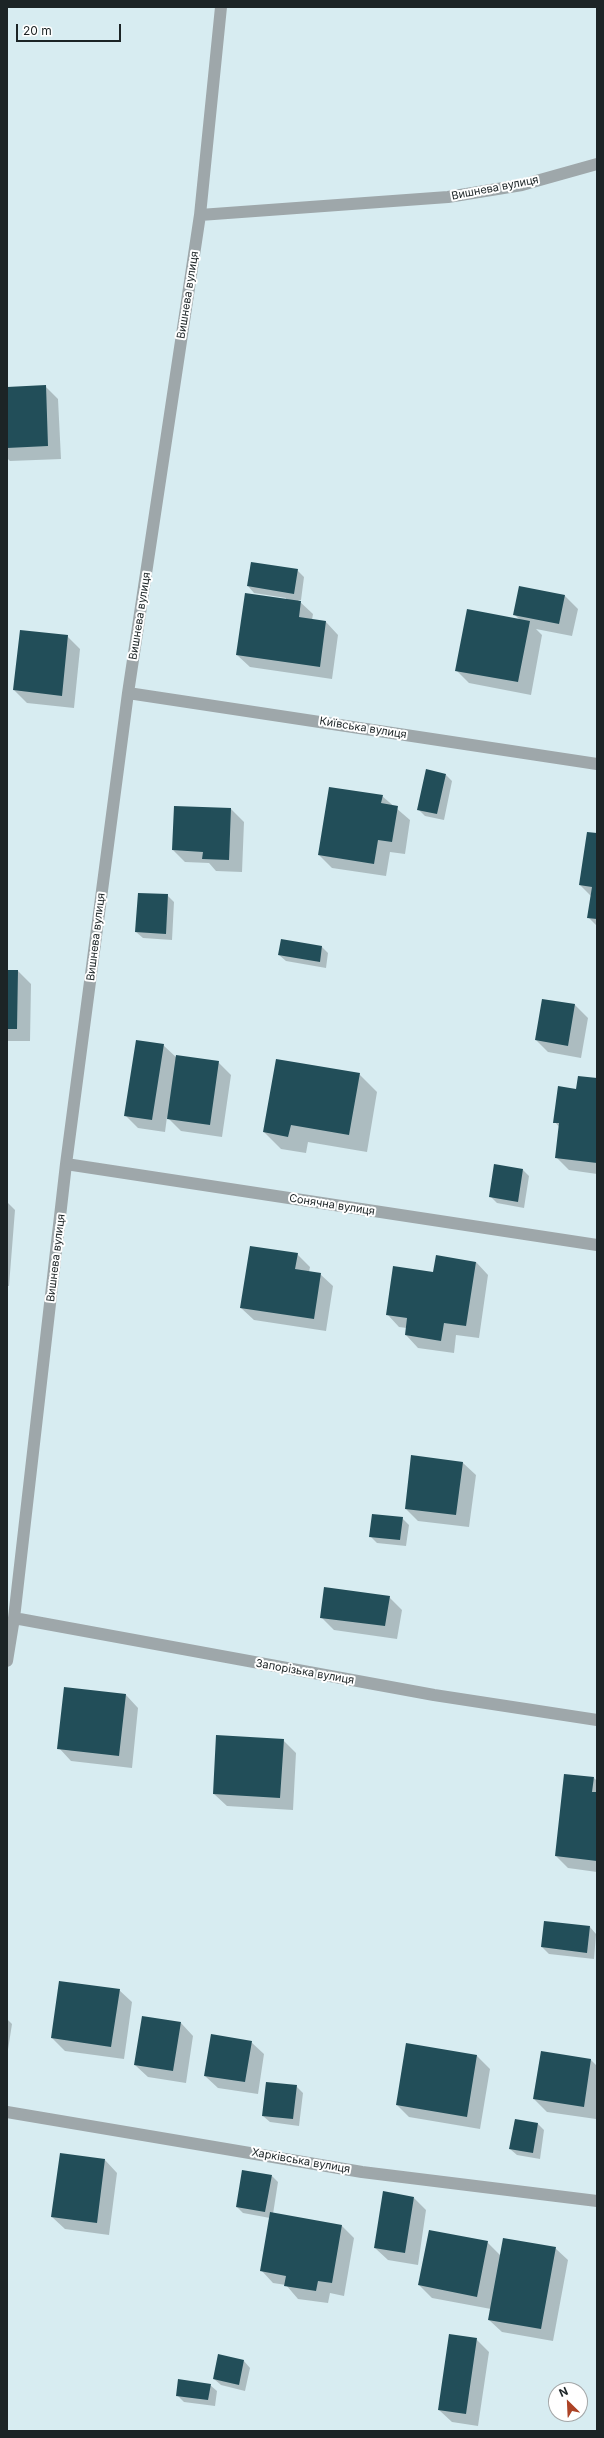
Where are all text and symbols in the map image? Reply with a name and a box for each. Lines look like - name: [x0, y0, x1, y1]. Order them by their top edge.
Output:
- scale bar: [18, 16, 123, 42]
- text: 20 m: [23, 23, 52, 38]
- street label: Вишнева вулиця: [450, 173, 540, 203]
- street label: Вишнева вулиця: [175, 250, 201, 340]
- street label: Вишнева вулиця: [127, 571, 153, 661]
- street label: Київська вулиця: [318, 715, 408, 741]
- street label: Вишнева вулиця: [84, 892, 108, 982]
- street label: Сонячна вулиця: [288, 1192, 376, 1218]
- street label: Вишнева вулиця: [44, 1213, 68, 1303]
- street label: Запорізька вулиця: [255, 1657, 355, 1687]
- street label: Харківська вулиця: [251, 2146, 351, 2176]
- north arrow: [548, 2382, 588, 2422]
- text: N: [557, 2384, 570, 2400]

